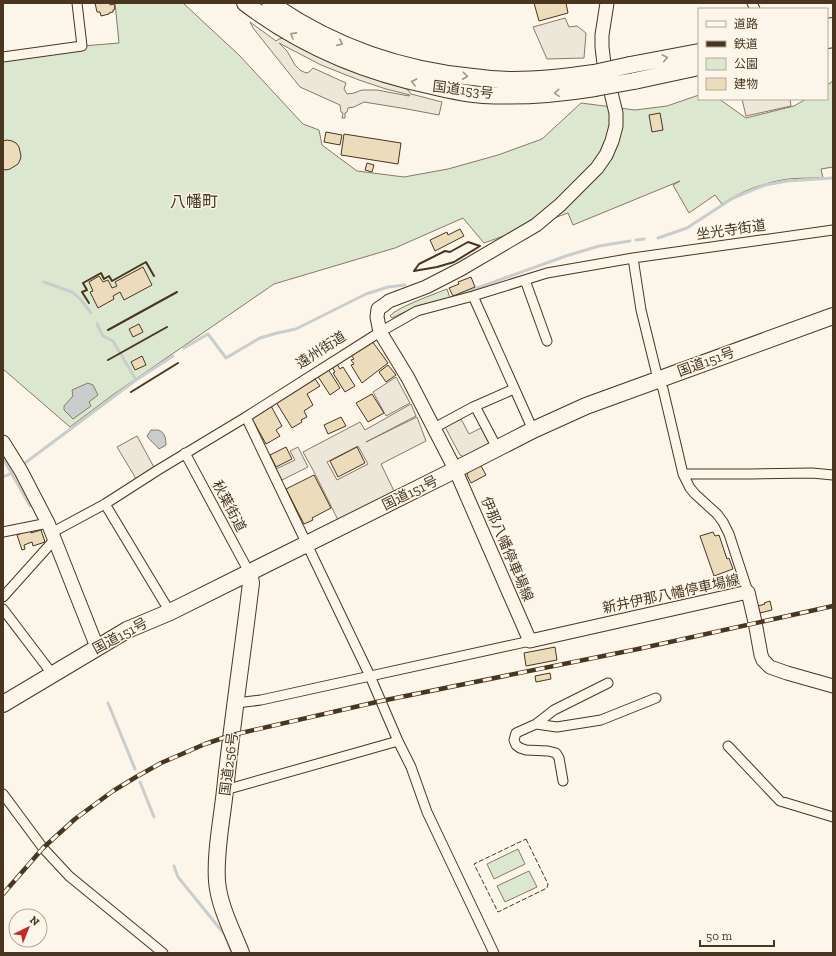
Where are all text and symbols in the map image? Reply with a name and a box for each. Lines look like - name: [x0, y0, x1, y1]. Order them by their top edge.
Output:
- legend: [698, 8, 828, 100]
- text: 道路: [734, 17, 758, 31]
- one-way arrow: [290, 33, 298, 40]
- text: 鉄道: [734, 37, 758, 51]
- one-way arrow: [336, 38, 344, 46]
- one-way arrow: [661, 55, 668, 63]
- text: 公園: [734, 57, 758, 71]
- one-way arrow: [462, 72, 468, 81]
- text: 建物: [734, 77, 758, 91]
- street label: 国道153号: [431, 78, 495, 102]
- one-way arrow: [411, 79, 417, 87]
- one-way arrow: [554, 89, 560, 98]
- district label: 八幡町: [170, 192, 218, 211]
- street label: 坐光寺街道: [695, 217, 767, 243]
- street label: 遠州街道: [293, 328, 349, 372]
- street label: 国道151号: [675, 344, 737, 380]
- street label: 国道151号: [379, 472, 441, 514]
- street label: 秋葉街道: [208, 477, 250, 535]
- street label: 伊那八幡停車場線: [477, 494, 537, 604]
- street label: 新井伊那八幡停車場線: [601, 571, 741, 617]
- street label: 国道151号: [90, 614, 150, 658]
- street label: 国道256号: [217, 731, 241, 797]
- north arrow: [8, 908, 48, 948]
- text: N: [27, 913, 42, 929]
- scale bar: [700, 922, 774, 948]
- text: 50 m: [706, 929, 733, 943]

